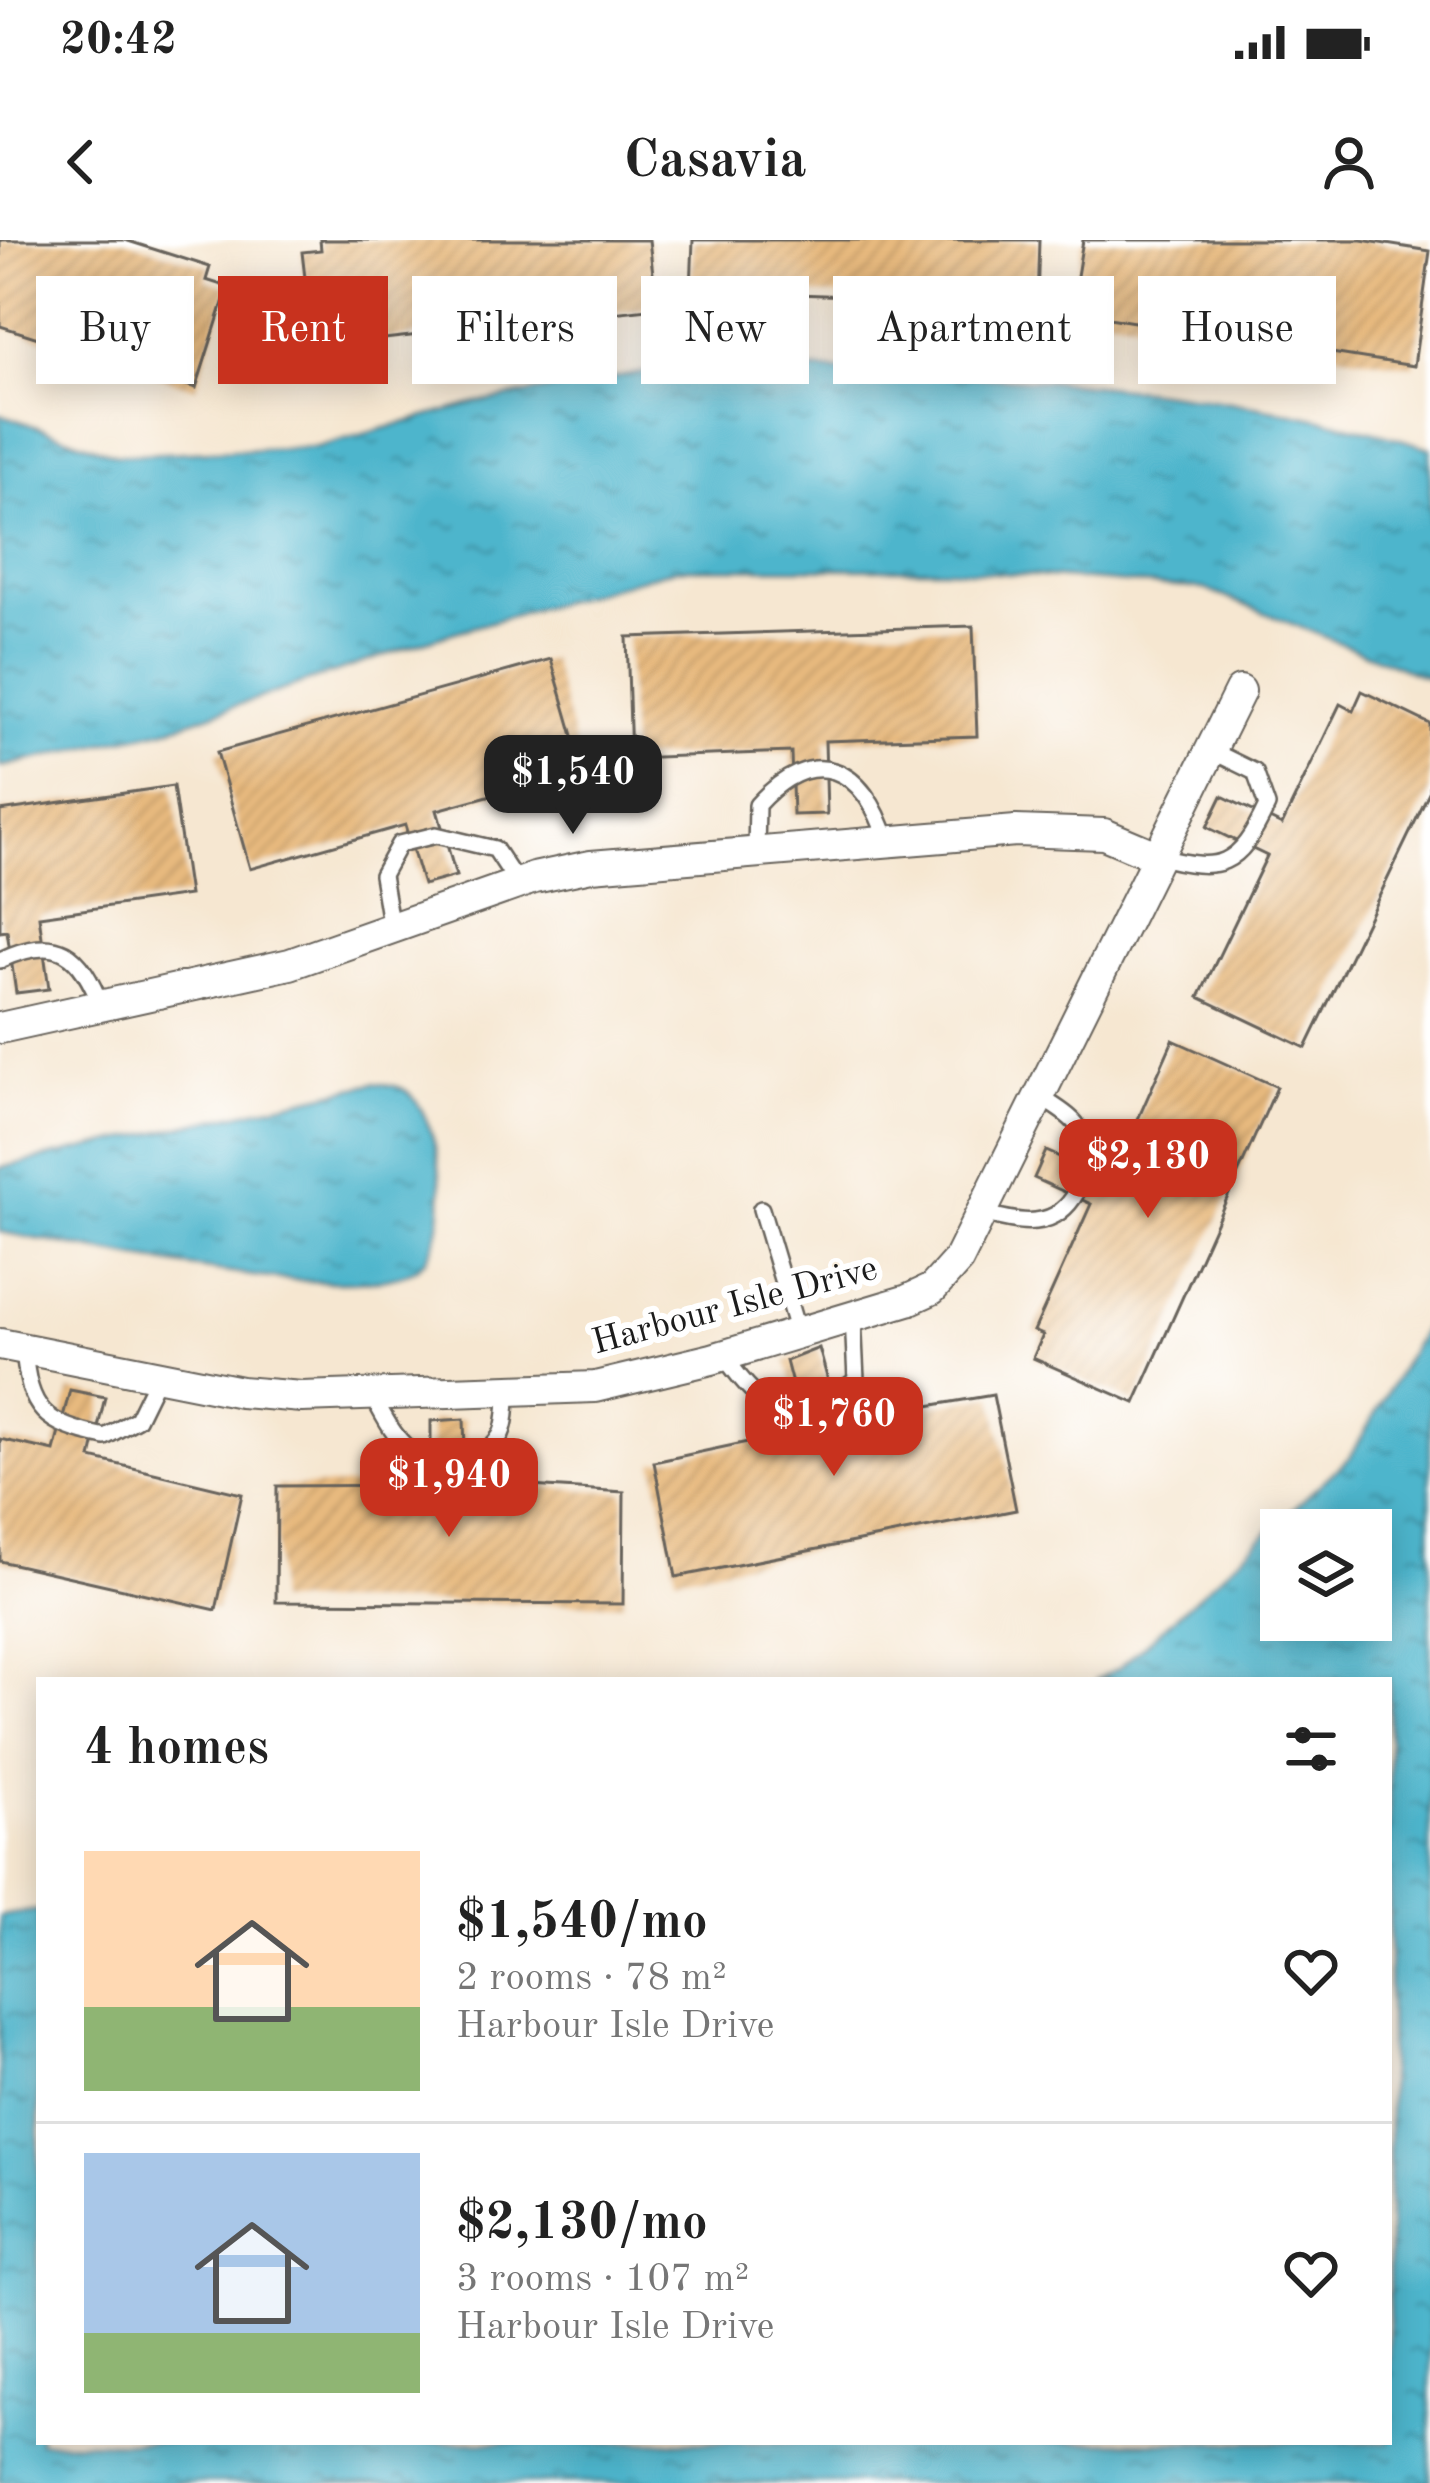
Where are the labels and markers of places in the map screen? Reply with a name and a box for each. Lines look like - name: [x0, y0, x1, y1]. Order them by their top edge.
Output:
- pin: $1,540: [475, 735, 671, 837]
- pin: $2,130: [1050, 1119, 1246, 1221]
- pin: $1,760: [736, 1377, 932, 1479]
- pin: $1,940: [351, 1438, 547, 1540]

